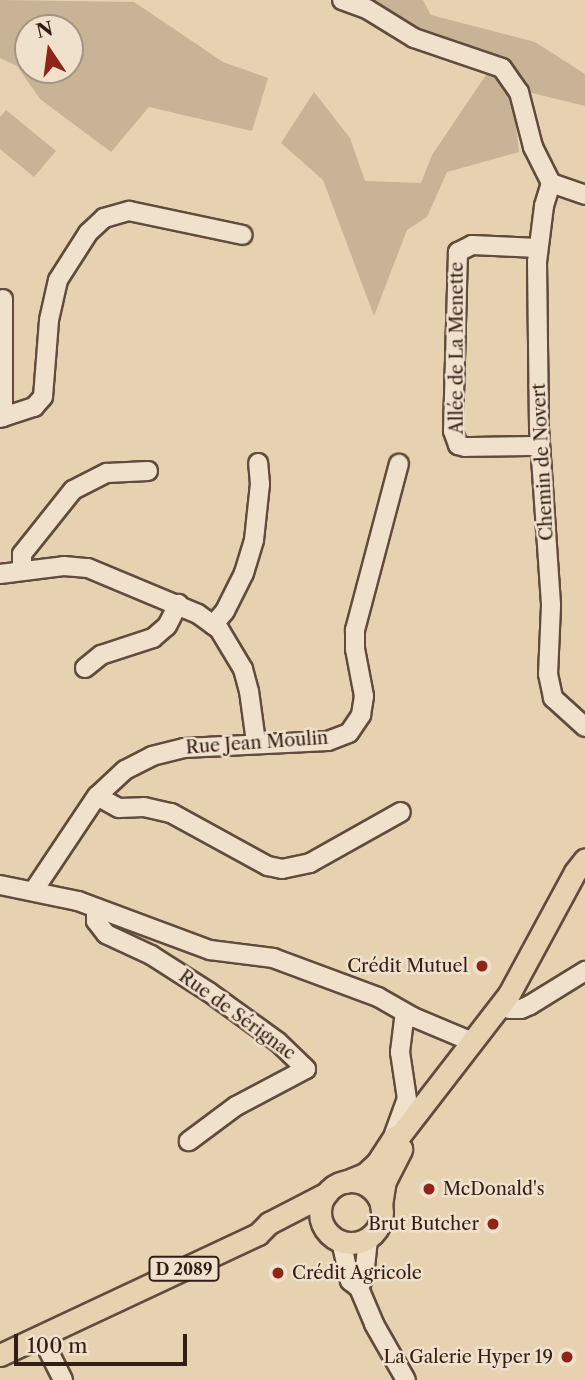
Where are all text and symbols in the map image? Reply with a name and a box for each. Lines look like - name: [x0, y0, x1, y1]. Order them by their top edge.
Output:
- north arrow: [14, 14, 84, 84]
- text: N: [34, 17, 55, 43]
- street label: Allée de La Menette: [446, 262, 468, 434]
- street label: Chemin de Novert: [528, 383, 558, 541]
- street label: Rue Jean Moulin: [185, 727, 329, 759]
- place label: Crédit Mutuel: [347, 955, 468, 977]
- marker: Crédit Mutuel: [474, 958, 490, 974]
- street label: Rue de Sérignac: [175, 966, 299, 1064]
- place label: McDonald's: [443, 1178, 544, 1200]
- marker: McDonald's: [421, 1181, 437, 1197]
- place label: Brut Butcher: [368, 1213, 479, 1235]
- marker: Brut Butcher: [485, 1216, 501, 1232]
- road number: D 2089: [147, 1256, 221, 1282]
- place label: Crédit Agricole: [292, 1262, 423, 1284]
- marker: Crédit Agricole: [270, 1265, 286, 1281]
- scale bar: [18, 1320, 191, 1364]
- text: 100 m: [27, 1333, 88, 1358]
- place label: La Galerie Hyper 19: [383, 1346, 553, 1368]
- marker: La Galerie Hyper 19: [559, 1349, 575, 1365]

